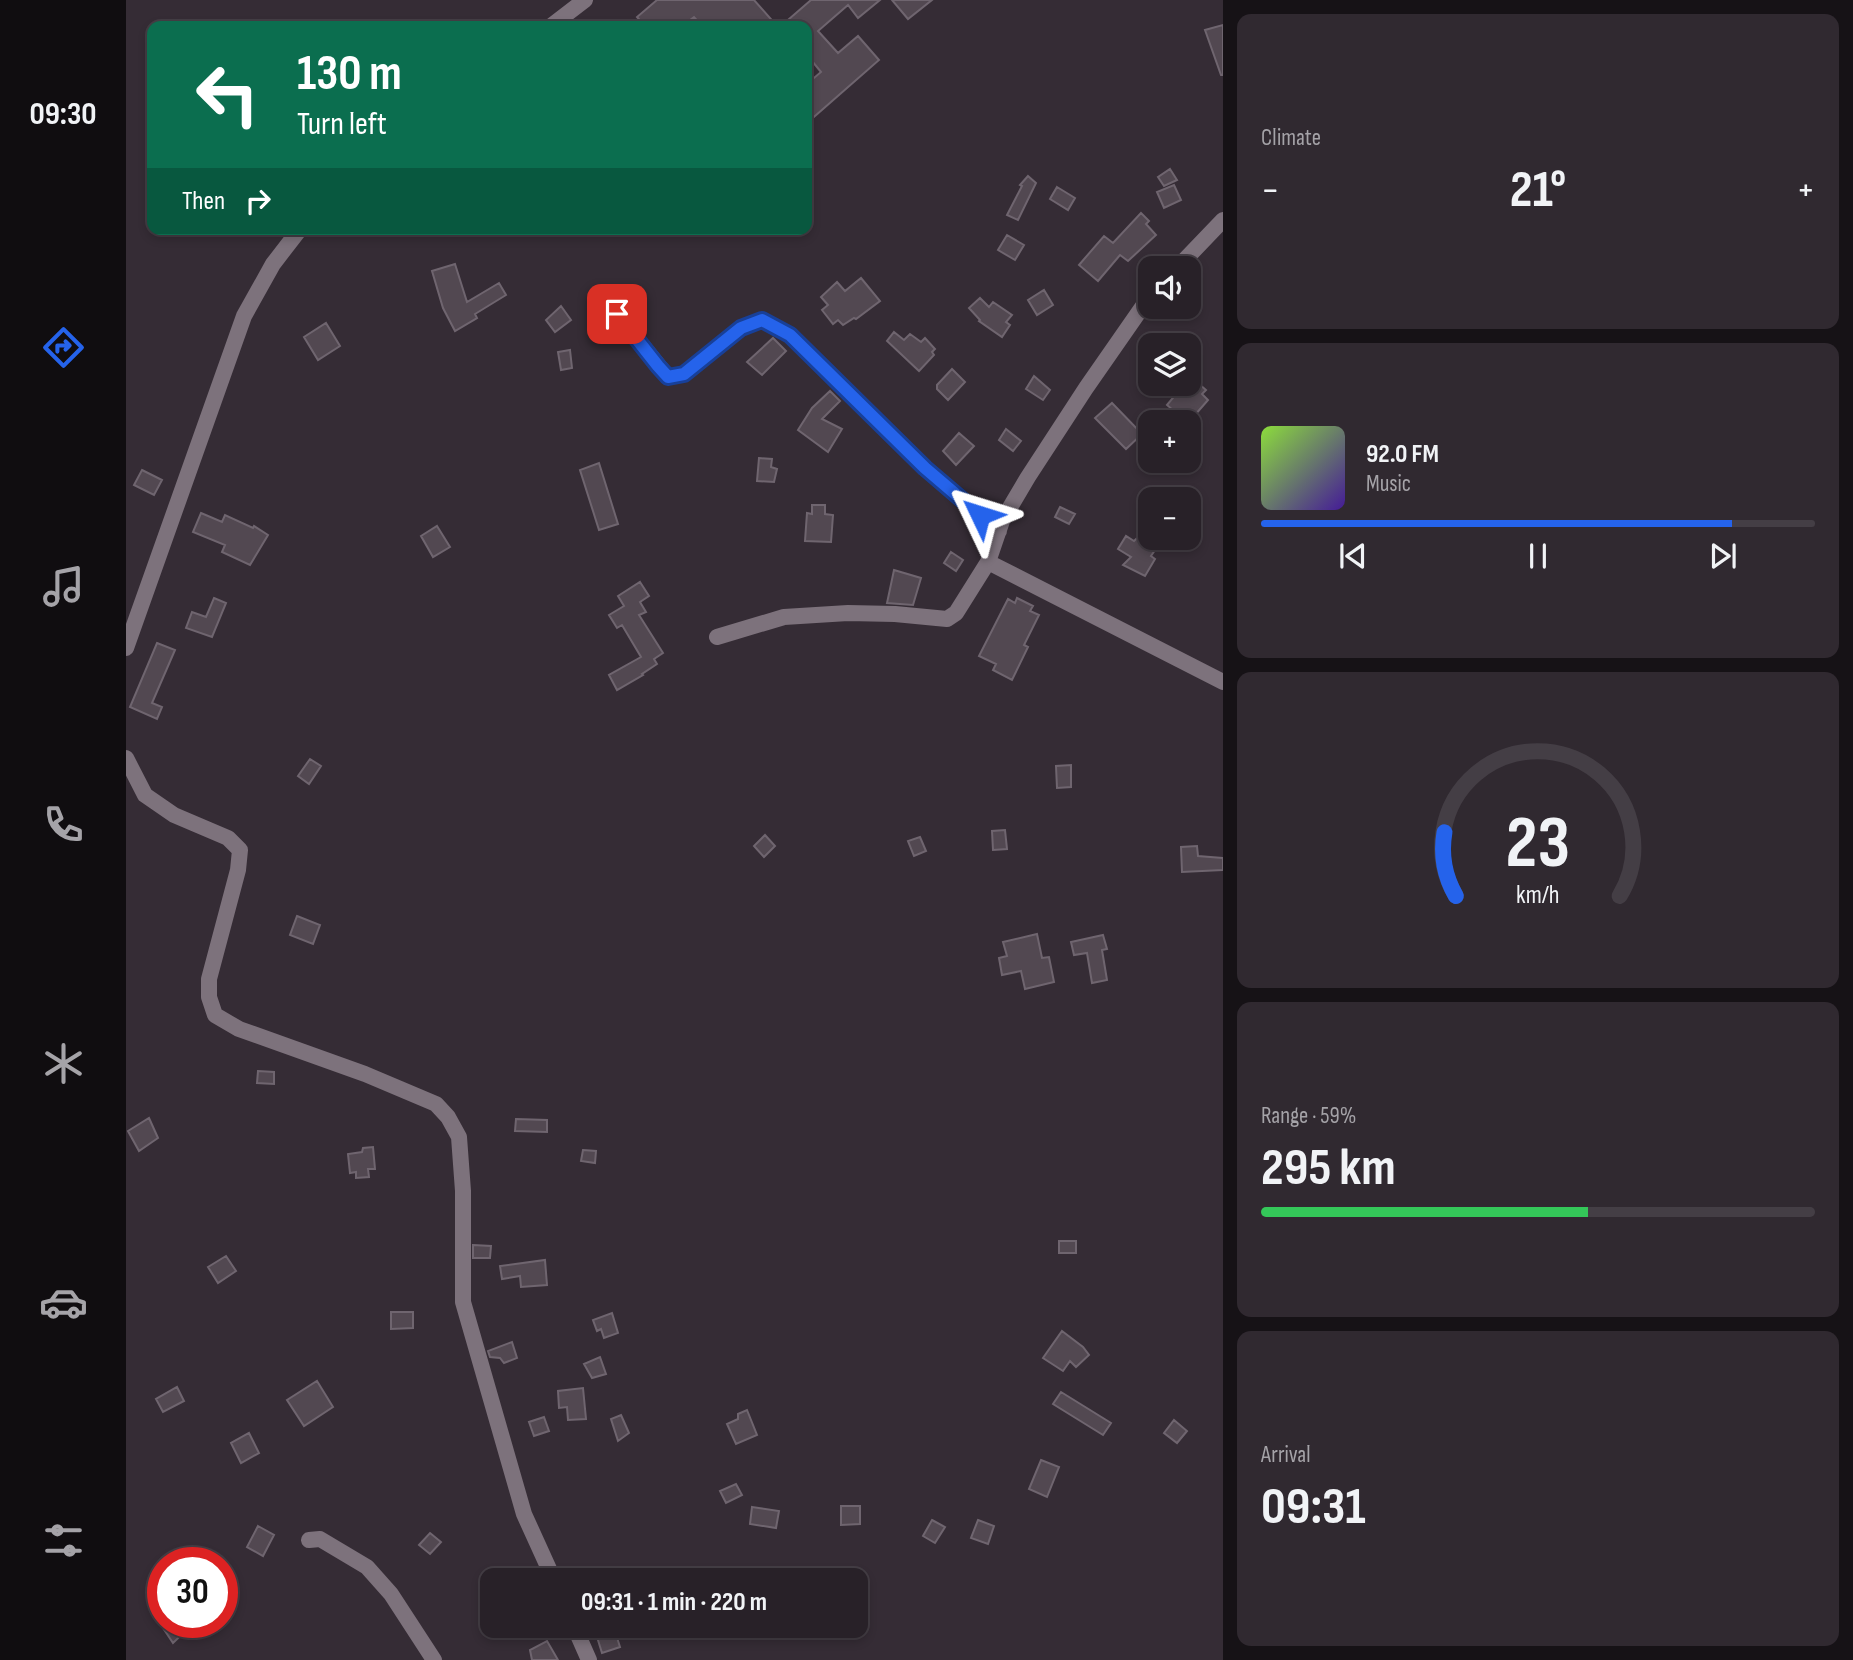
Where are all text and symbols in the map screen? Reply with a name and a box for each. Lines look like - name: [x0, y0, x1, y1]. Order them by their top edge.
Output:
- text: 130 m: [297, 45, 402, 104]
- icon: left: [182, 49, 273, 140]
- text: 09:30: [29, 95, 97, 134]
- text: Turn left: [297, 105, 387, 144]
- text: Climate: [1261, 124, 1321, 152]
- text: 21°: [1510, 159, 1566, 222]
- text: −: [1261, 168, 1280, 213]
- text: +: [1796, 168, 1815, 213]
- icon: right: [239, 182, 277, 220]
- text: Then: [182, 186, 225, 217]
- map controls: [1138, 256, 1201, 550]
- button: sound: [1138, 256, 1201, 319]
- pin: [587, 284, 647, 344]
- icon: arrive: [598, 295, 636, 333]
- icon: directions: [39, 323, 88, 372]
- button: layers: [1138, 333, 1201, 396]
- button: +: [1138, 410, 1201, 473]
- text: 92.0 FM: [1366, 439, 1439, 470]
- text: Music: [1366, 470, 1411, 498]
- position arrow: [943, 478, 1017, 552]
- button: −: [1138, 487, 1201, 550]
- icon: previous: [1334, 537, 1372, 575]
- icon: pause: [1519, 537, 1557, 575]
- icon: next: [1704, 537, 1742, 575]
- icon: music: [39, 562, 88, 611]
- icon: phone: [39, 800, 88, 849]
- text: 23: [1506, 800, 1570, 888]
- text: km/h: [1516, 880, 1560, 911]
- icon: climate: [39, 1039, 88, 1088]
- text: Range · 59%: [1261, 1102, 1356, 1130]
- text: 295 km: [1261, 1137, 1396, 1200]
- icon: car: [39, 1278, 88, 1327]
- text: Arrival: [1261, 1441, 1310, 1469]
- text: 09:31: [1261, 1476, 1366, 1539]
- icon: filters: [39, 1516, 88, 1565]
- speed limit sign: 30: [147, 1547, 238, 1638]
- text: 09:31 · 1 min · 220 m: [581, 1587, 767, 1618]

